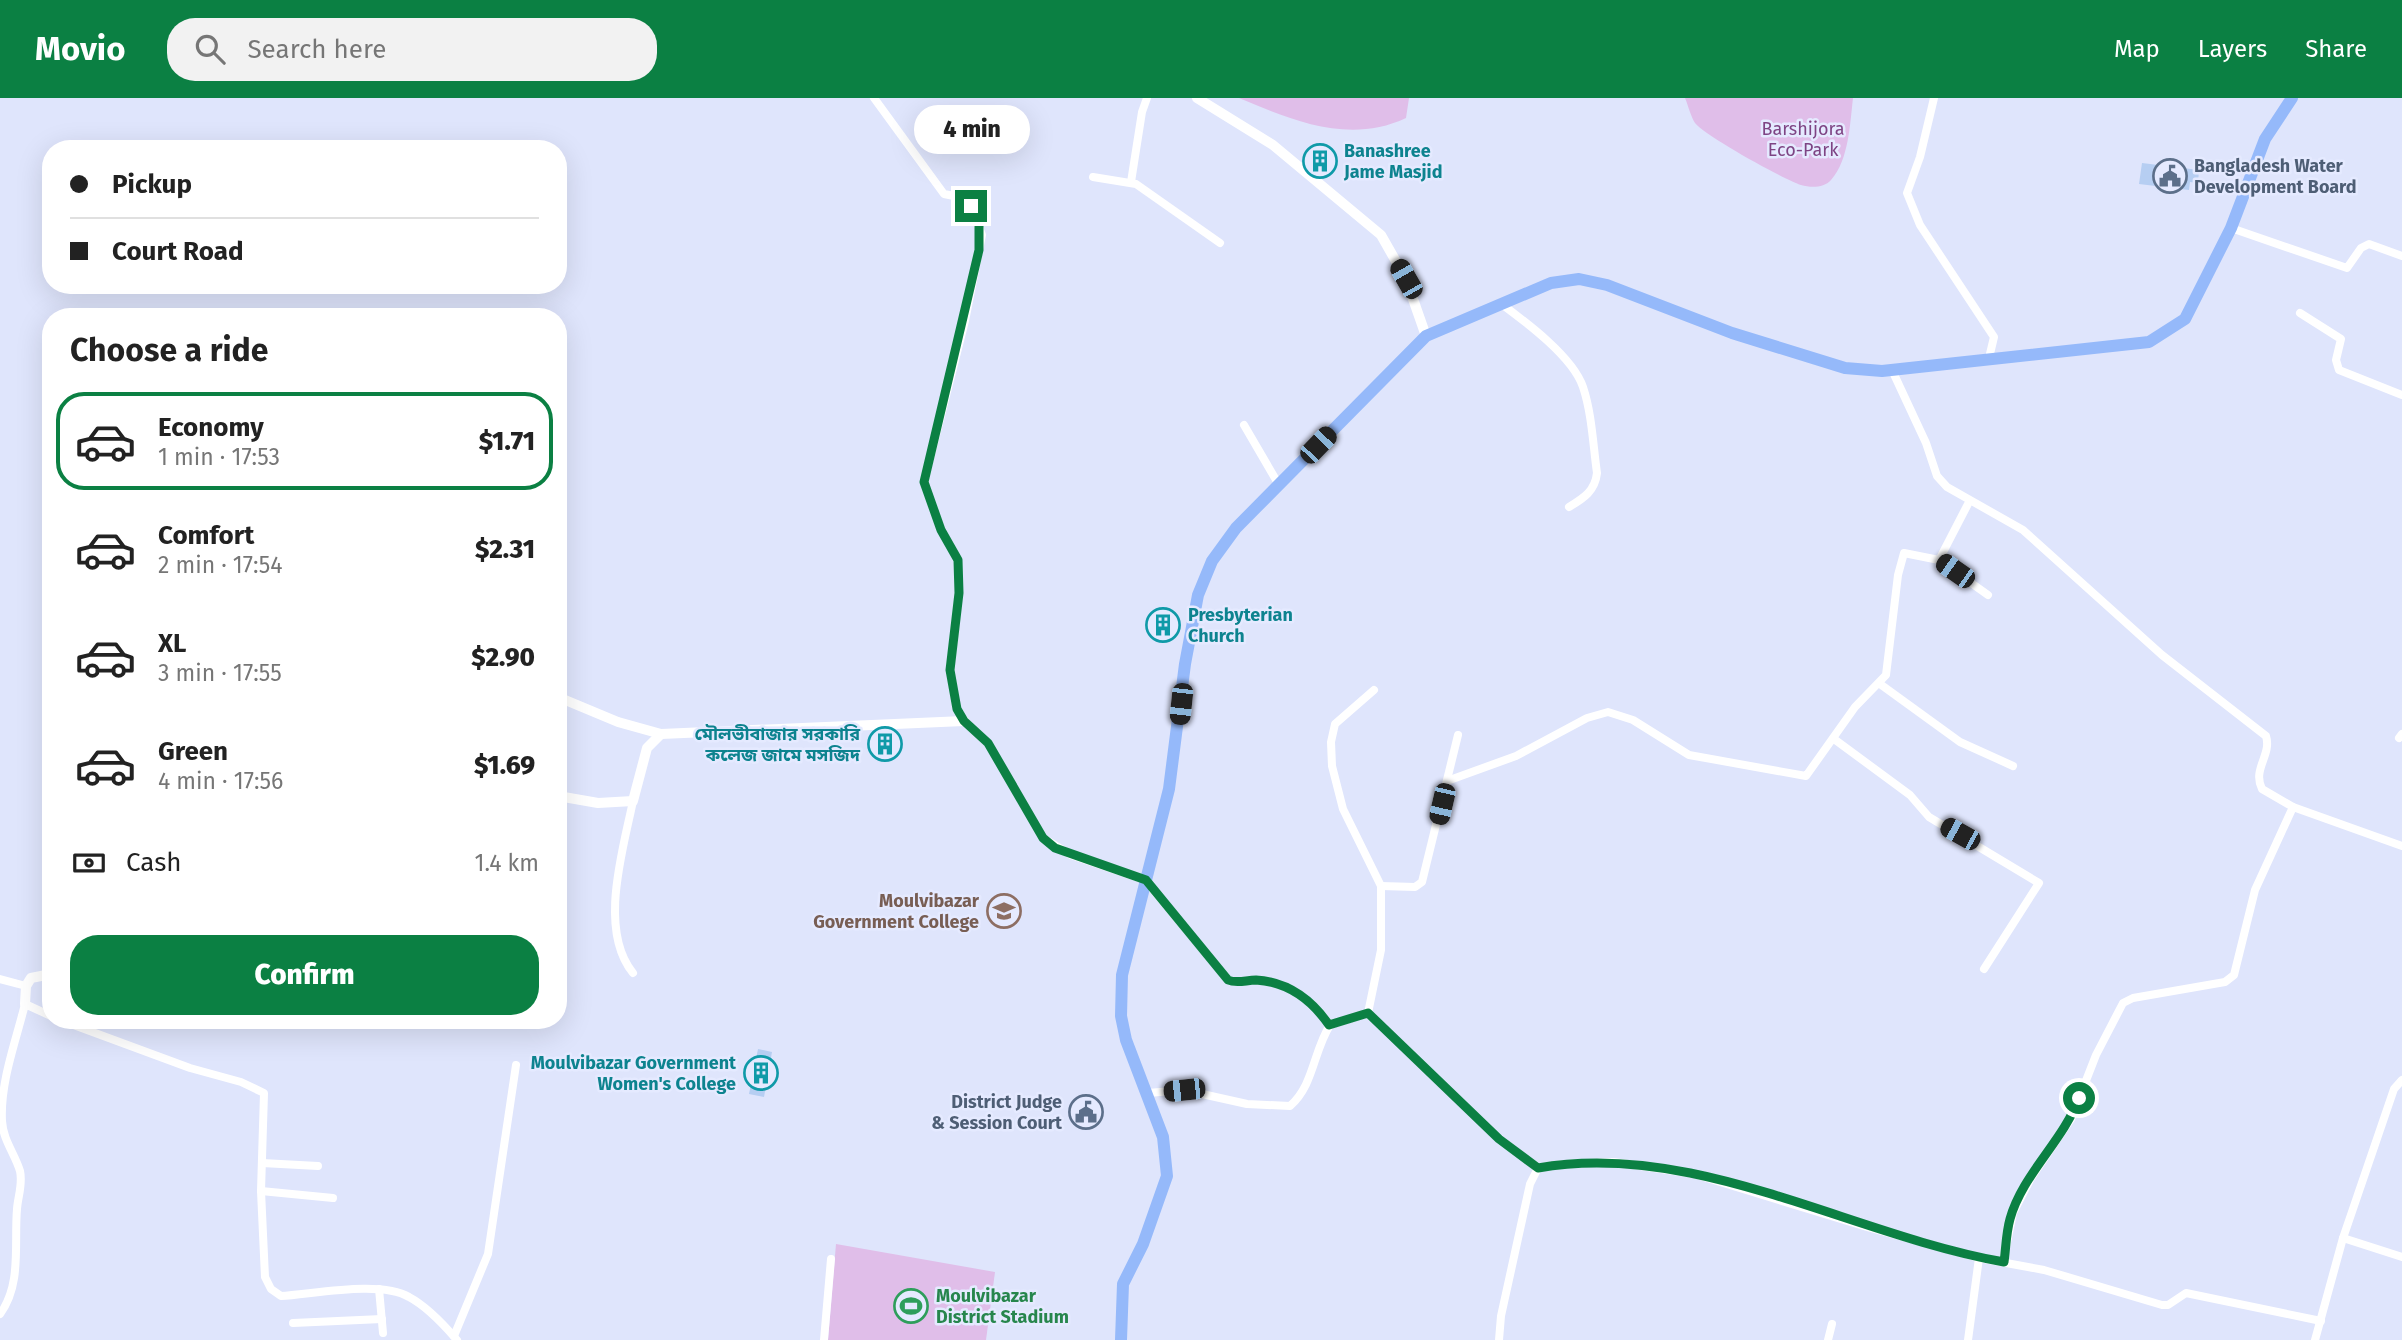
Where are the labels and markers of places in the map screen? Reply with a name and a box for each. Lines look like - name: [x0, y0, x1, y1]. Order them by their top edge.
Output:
- place label: Banashree Jame Masjid: [1343, 140, 1442, 183]
- building icon: Banashree Jame Masjid: [1301, 142, 1339, 180]
- place label: Bangladesh Water Development Board: [2194, 155, 2357, 198]
- public building icon: Bangladesh Water Development Board: [2151, 157, 2189, 195]
- place label: Presbyterian Church: [1188, 604, 1293, 647]
- building icon: Presbyterian Church: [1144, 606, 1182, 644]
- place label: মৌলভীবাজার সরকারি কলেজ জামে মসজিদ: [695, 723, 861, 766]
- building icon: মৌলভীবাজার সরকারি কলেজ জামে মসজিদ: [866, 725, 904, 763]
- place label: Moulvibazar Government College: [813, 890, 980, 933]
- school or university icon: Moulvibazar Government College: [985, 892, 1023, 930]
- place label: Moulvibazar Government Women's College: [531, 1052, 737, 1095]
- building icon: Moulvibazar Government Women's College: [742, 1054, 780, 1092]
- place label: District Judge & Session Court: [931, 1091, 1063, 1134]
- public building icon: District Judge & Session Court: [1067, 1093, 1105, 1131]
- place label: Moulvibazar District Stadium: [936, 1285, 1069, 1328]
- sports icon: Moulvibazar District Stadium: [892, 1287, 930, 1325]

